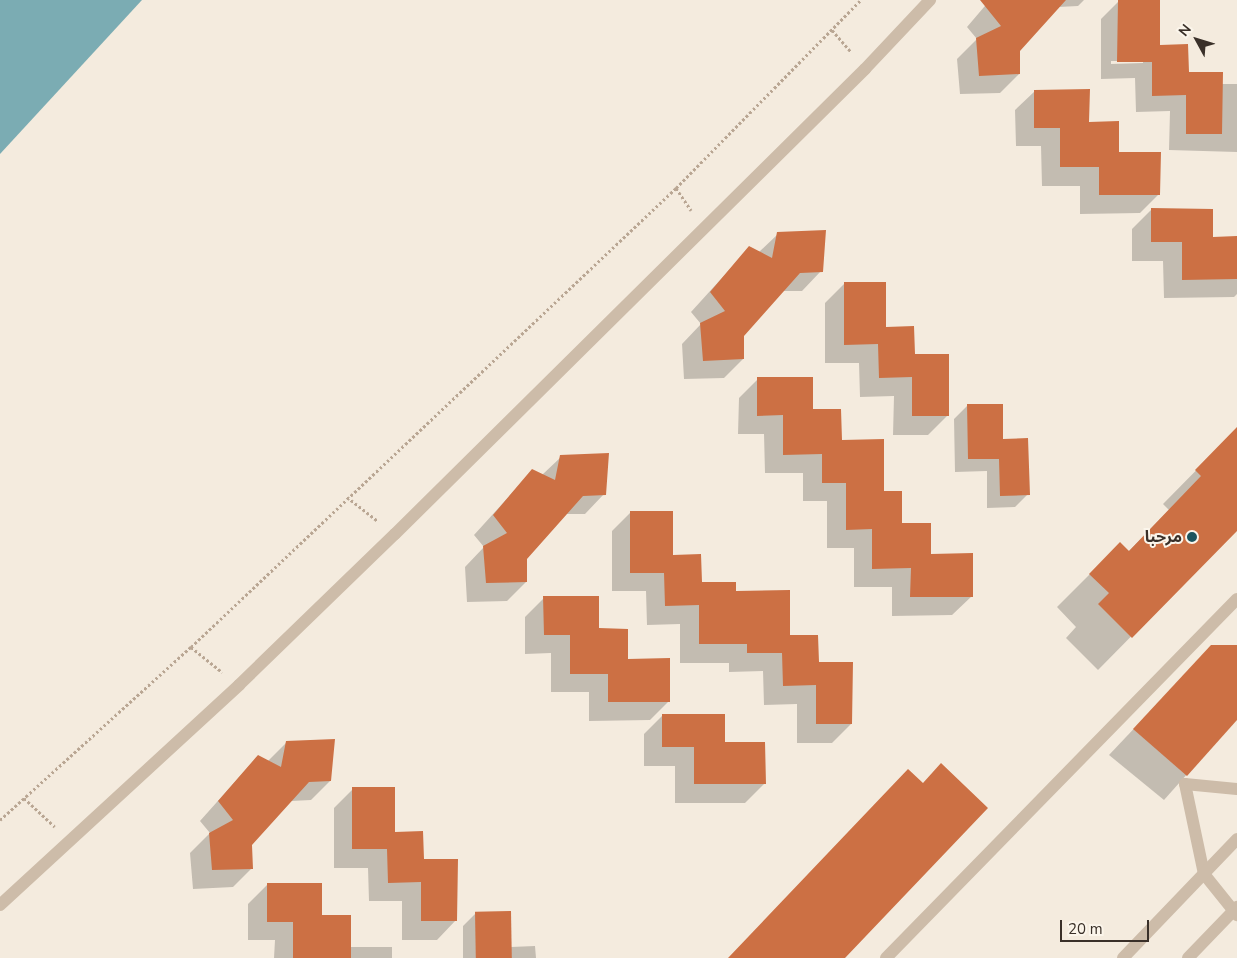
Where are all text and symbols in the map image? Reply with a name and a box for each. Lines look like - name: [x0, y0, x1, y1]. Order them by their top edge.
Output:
- north arrow: [1172, 15, 1222, 65]
- text: N: [1174, 20, 1196, 40]
- place label: مرحبا: [1145, 527, 1182, 547]
- marker: مرحبا: [1186, 531, 1198, 543]
- scale bar: [1062, 910, 1151, 942]
- text: 20 m: [1068, 919, 1103, 939]

